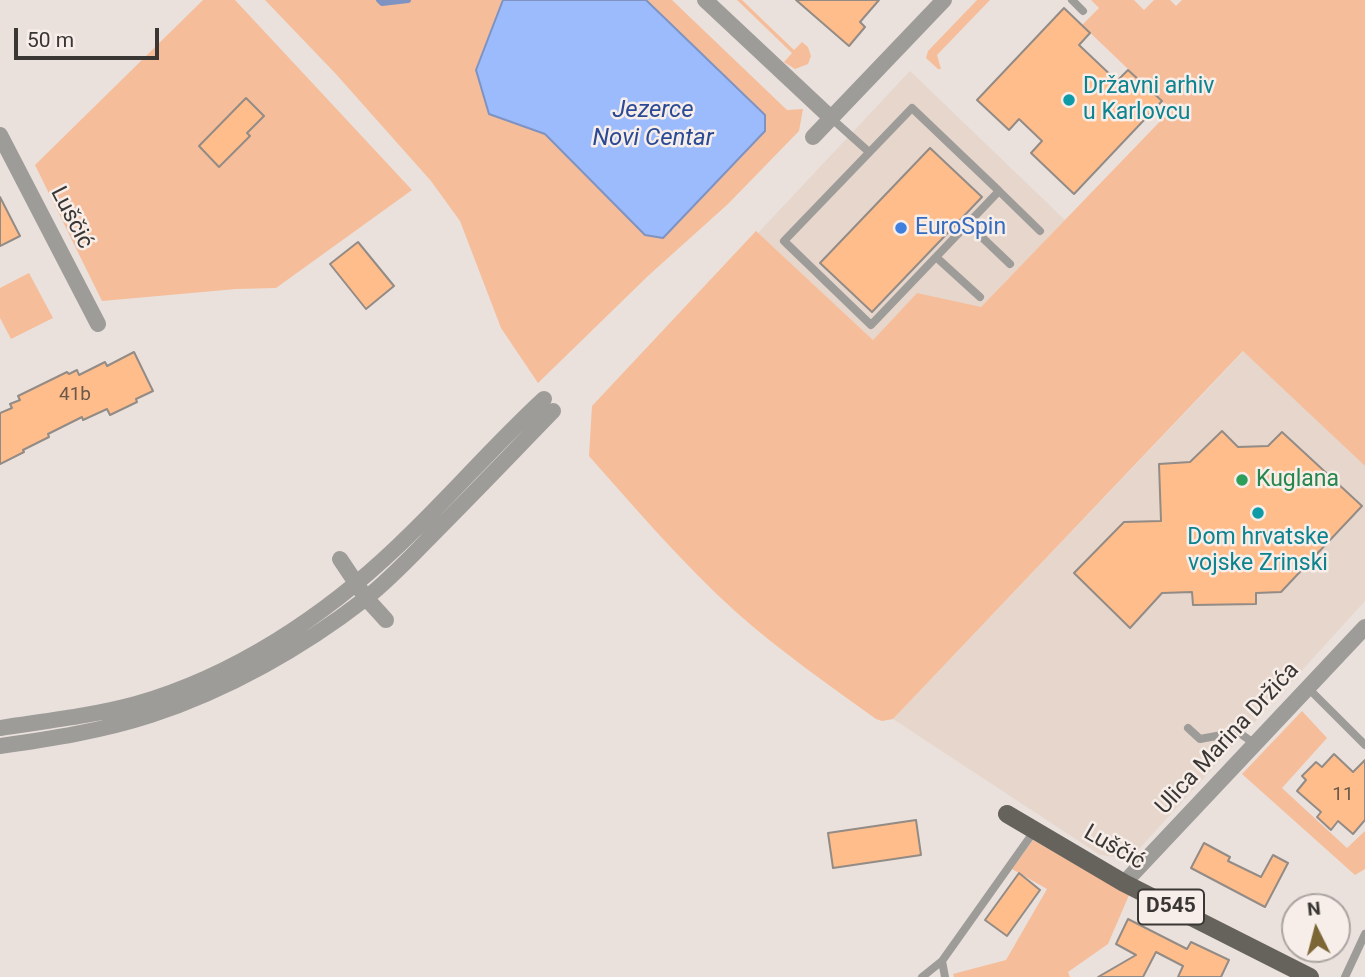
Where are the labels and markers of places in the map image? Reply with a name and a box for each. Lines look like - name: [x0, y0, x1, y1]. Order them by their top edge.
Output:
- place label: Državni arhiv u Karlovcu: [1083, 73, 1214, 127]
- marker: Državni arhiv u Karlovcu: [1061, 92, 1077, 108]
- place label: EuroSpin: [915, 214, 1006, 242]
- marker: EuroSpin: [893, 220, 909, 236]
- place label: Kuglana: [1256, 466, 1339, 494]
- marker: Kuglana: [1234, 472, 1250, 488]
- marker: Dom hrvatske vojske Zrinski: [1250, 505, 1266, 521]
- place label: Dom hrvatske vojske Zrinski: [1187, 524, 1329, 578]

